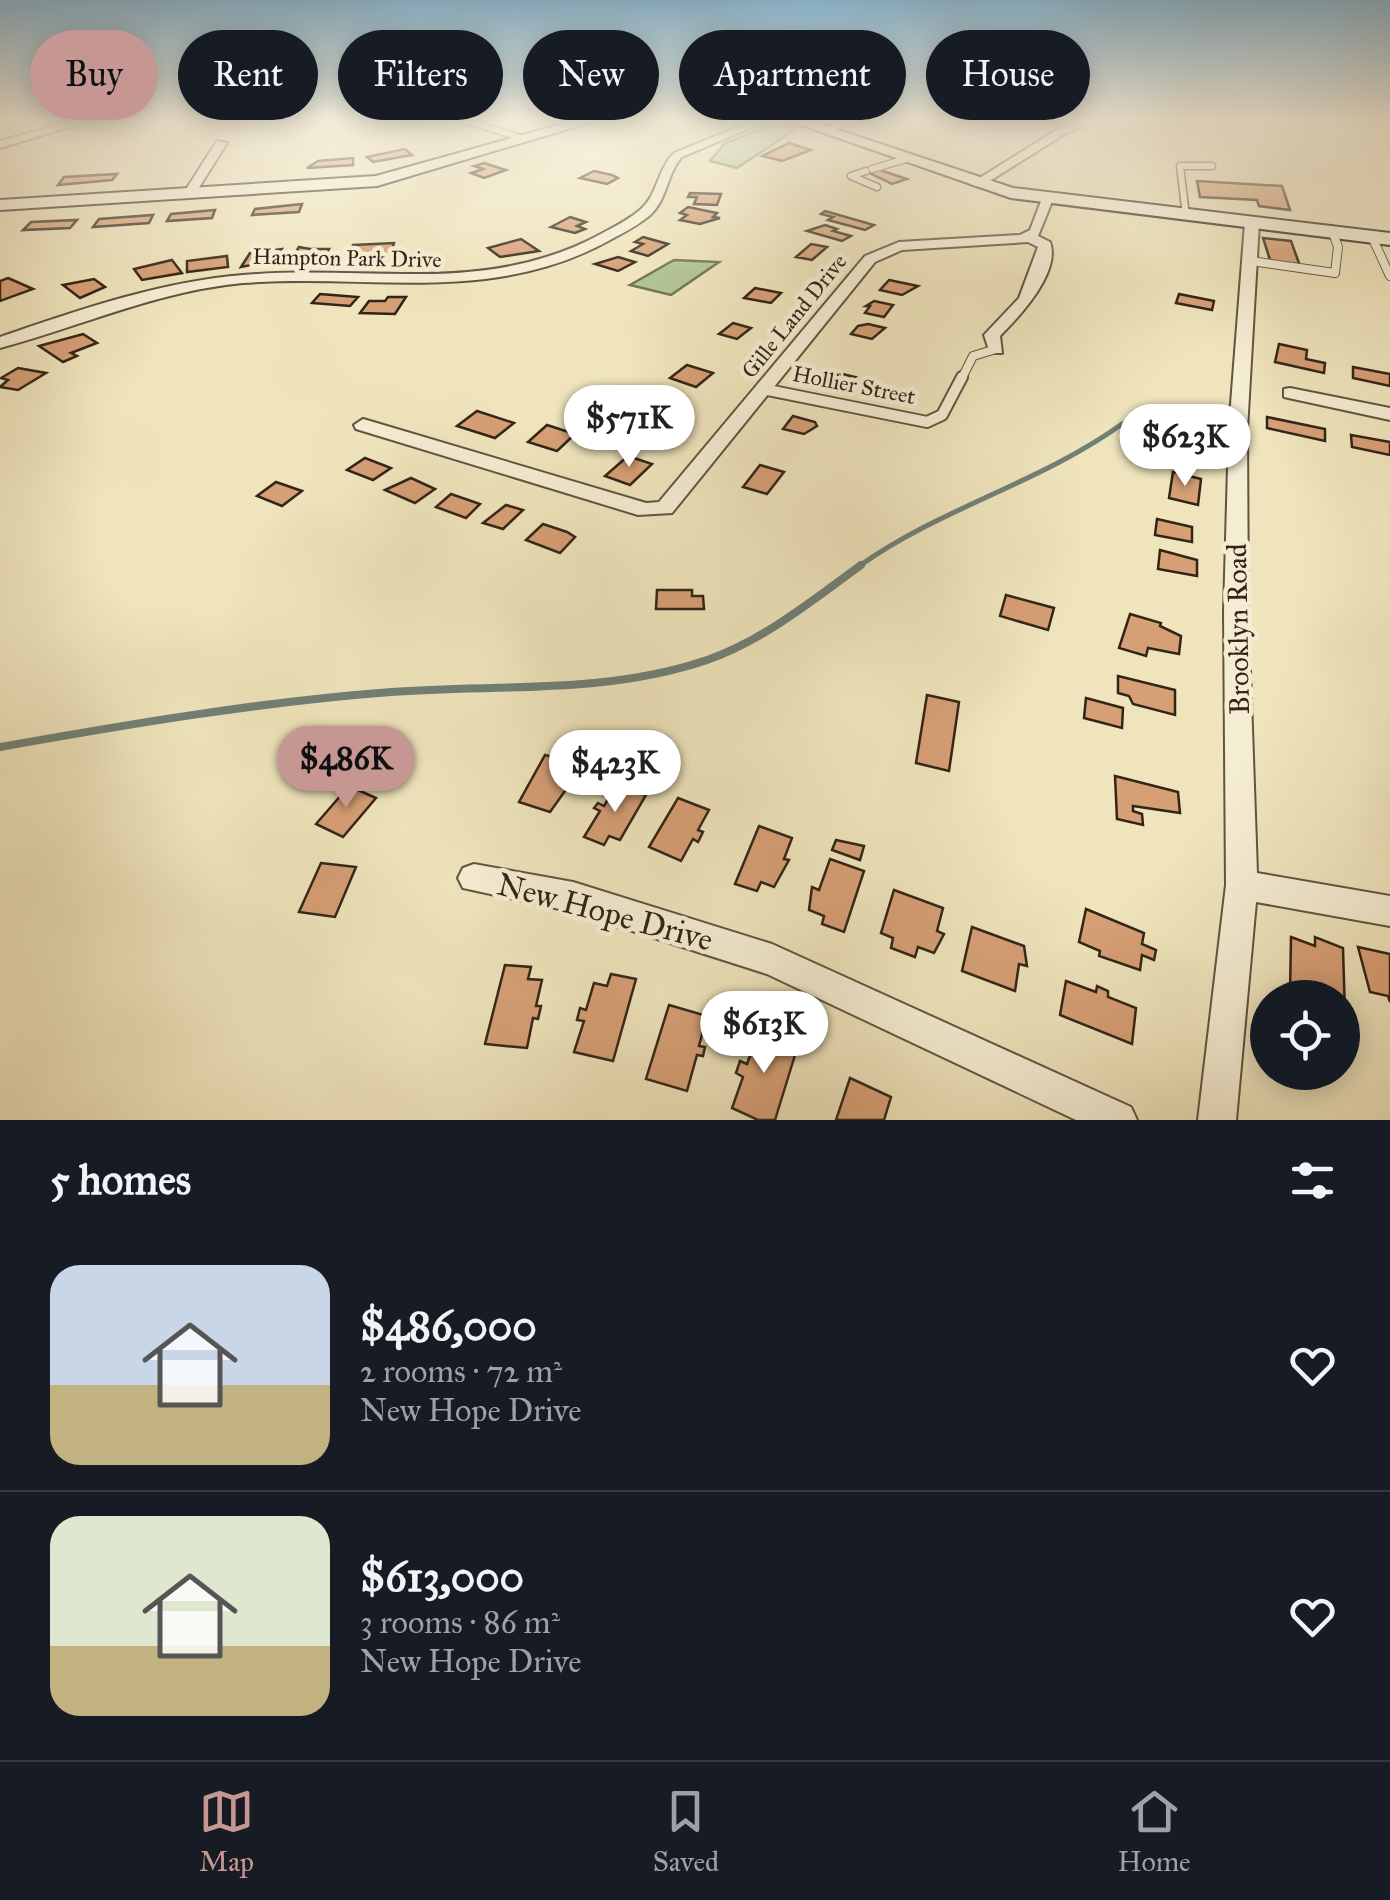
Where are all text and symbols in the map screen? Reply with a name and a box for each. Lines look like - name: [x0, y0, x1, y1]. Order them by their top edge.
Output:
- chip: Buy: [30, 30, 158, 120]
- chip: Rent: [178, 30, 318, 120]
- chip: Filters: [338, 30, 503, 120]
- chip: New: [523, 30, 659, 120]
- chip: Apartment: [679, 30, 906, 120]
- chip: House: [926, 30, 1090, 120]
- street label: Hampton Park Drive: [252, 243, 442, 273]
- street label: Gille Land Drive: [736, 248, 852, 384]
- street label: Hollier Street: [790, 360, 918, 410]
- pin: $571K: [559, 385, 699, 470]
- text: $571K: [586, 398, 672, 437]
- pin: $623K: [1115, 404, 1255, 489]
- text: $623K: [1142, 417, 1228, 456]
- street label: Brooklyn Road: [1219, 543, 1257, 715]
- pin: $486K: [276, 726, 416, 811]
- pin: $423K: [545, 730, 685, 815]
- text: $486K: [299, 739, 393, 778]
- text: $423K: [571, 743, 659, 782]
- street label: New Hope Drive: [493, 864, 717, 960]
- map controls: [1250, 980, 1360, 1090]
- button: locate: [1250, 980, 1360, 1090]
- pin: $613K: [694, 991, 834, 1076]
- text: $613K: [722, 1004, 806, 1043]
- icon: filters: [1285, 1153, 1340, 1208]
- text: 5 homes: [50, 1154, 191, 1206]
- text: $486,000: [360, 1300, 537, 1352]
- icon: home: [130, 1305, 250, 1425]
- icon: heart: [1285, 1338, 1340, 1393]
- text: 2 rooms · 72 m²: [360, 1352, 562, 1391]
- text: New Hope Drive: [360, 1391, 582, 1430]
- text: $613,000: [360, 1551, 524, 1603]
- icon: home: [130, 1556, 250, 1676]
- icon: heart: [1285, 1589, 1340, 1644]
- text: 3 rooms · 86 m²: [360, 1603, 560, 1642]
- text: New Hope Drive: [360, 1642, 582, 1681]
- tab: Map: [199, 1784, 254, 1879]
- tab: Saved: [653, 1784, 719, 1879]
- tab: Home: [1118, 1784, 1191, 1879]

